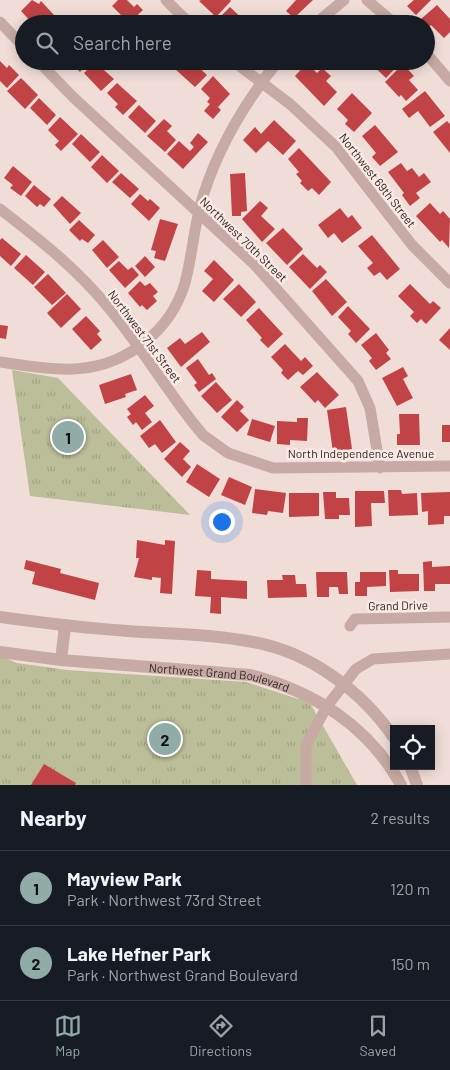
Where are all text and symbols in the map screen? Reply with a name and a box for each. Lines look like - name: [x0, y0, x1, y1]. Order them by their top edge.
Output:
- search box: [15, 15, 435, 70]
- icon: search: [33, 29, 61, 57]
- text: Search here: [73, 31, 172, 54]
- street label: Northwest 69th Street: [337, 130, 419, 230]
- street label: Northwest 70th Street: [198, 194, 290, 284]
- street label: Northwest 71st Street: [106, 287, 184, 385]
- pin: 1: [52, 418, 84, 456]
- street label: North Independence Avenue: [288, 446, 434, 460]
- your location: [209, 509, 235, 535]
- street label: Grand Drive: [368, 597, 428, 613]
- street label: Northwest Grand Boulevard: [148, 660, 292, 694]
- pin: 2: [149, 720, 181, 758]
- map controls: [390, 725, 435, 770]
- button: locate: [390, 725, 435, 770]
- text: Nearby: [20, 805, 86, 830]
- text: 2 results: [371, 808, 430, 827]
- text: Mayview Park: [67, 867, 182, 890]
- text: 1: [33, 879, 39, 898]
- text: 120 m: [390, 879, 430, 898]
- text: Park · Northwest 73rd Street: [67, 890, 262, 909]
- text: Lake Hefner Park: [67, 942, 211, 965]
- text: 2: [32, 954, 40, 973]
- text: 150 m: [391, 954, 430, 973]
- text: Park · Northwest Grand Boulevard: [67, 965, 298, 984]
- tab: Map: [54, 1012, 82, 1059]
- tab: Directions: [189, 1012, 252, 1059]
- tab: Saved: [359, 1012, 396, 1059]

